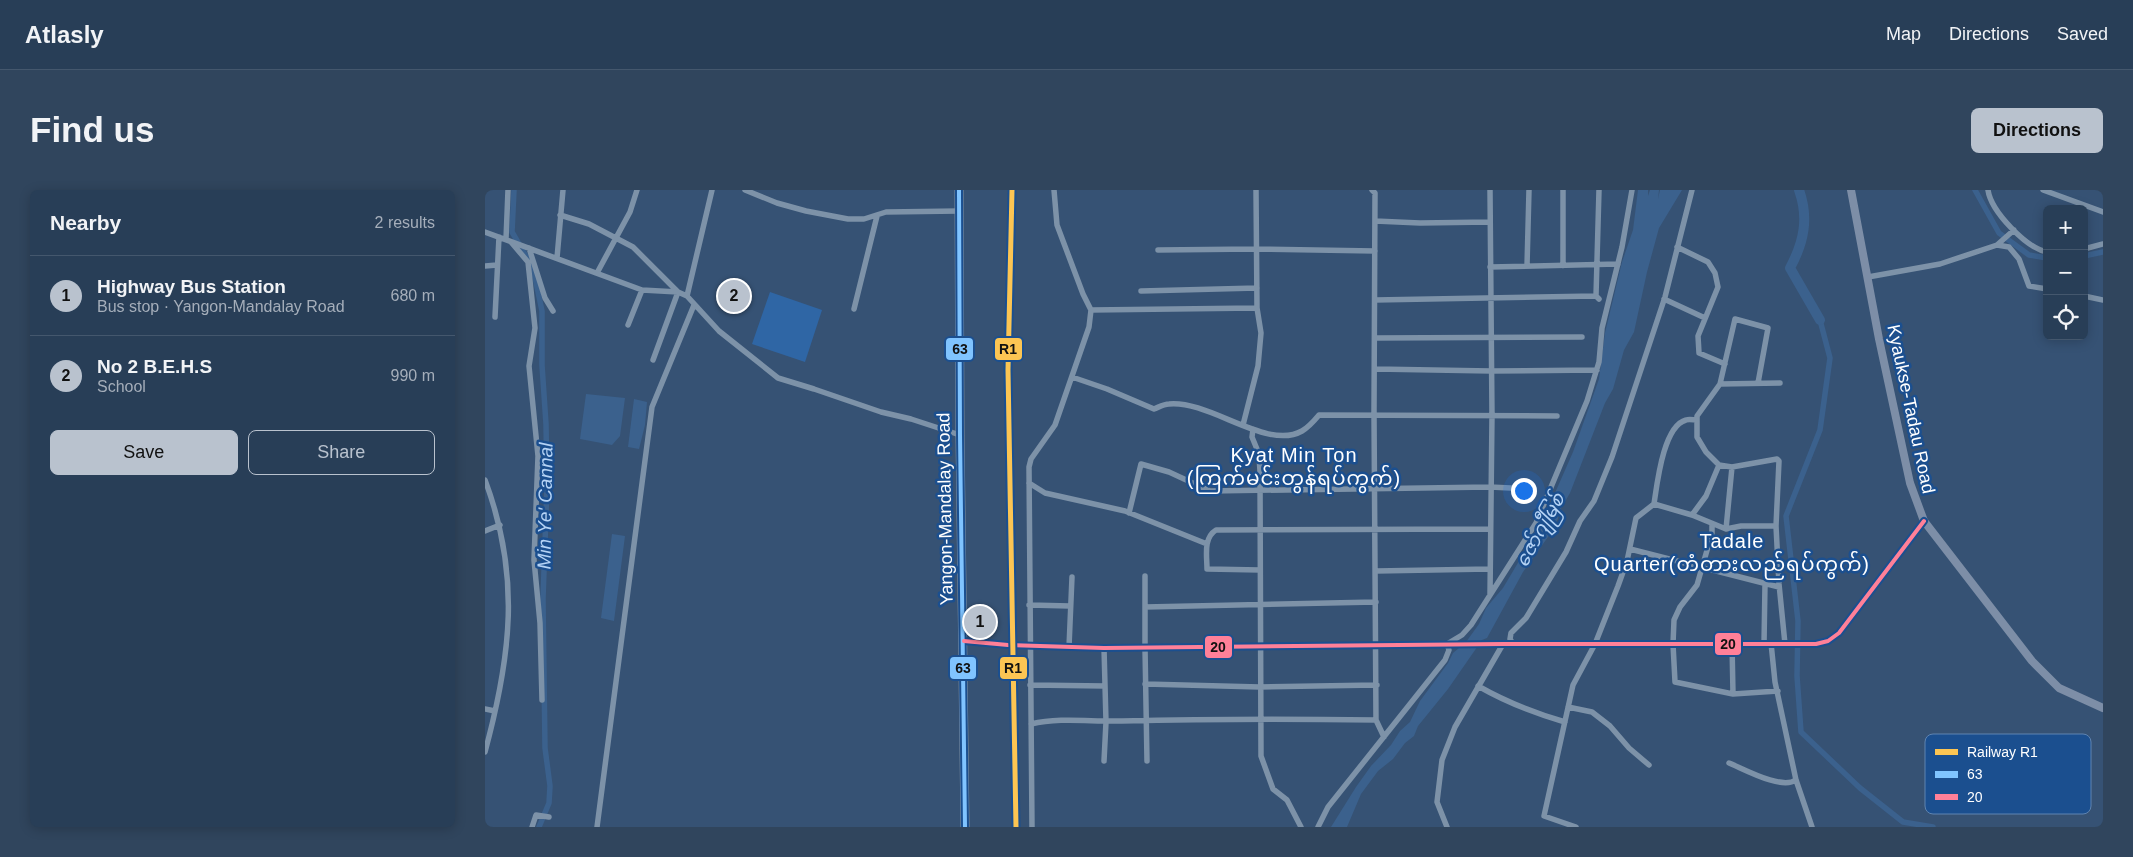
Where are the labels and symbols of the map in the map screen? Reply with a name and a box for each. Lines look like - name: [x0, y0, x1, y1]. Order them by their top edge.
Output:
- pin: 2: [718, 277, 750, 315]
- street label: Kyaukse-Tadau Road: [1883, 323, 1939, 495]
- line badge: 63: [945, 337, 974, 361]
- line badge: R1: [994, 337, 1023, 361]
- text: 63: [952, 341, 968, 357]
- text: R1: [999, 341, 1017, 357]
- street label: Yangon-Mandalay Road: [933, 412, 957, 606]
- water label: Min Ye' Cannal: [533, 442, 557, 570]
- district label: Kyat Min Ton (ကြက်မင်းတွန်ရပ်ကွက်): [1187, 444, 1401, 494]
- your location: [1511, 478, 1537, 504]
- water label: ဇော်ဂျီမြစ်: [1509, 487, 1574, 573]
- district label: Tadale Quarter(တံတားလည်ရပ်ကွက်): [1594, 530, 1870, 580]
- pin: 1: [964, 603, 996, 641]
- line badge: 20: [1714, 632, 1742, 656]
- line badge: 20: [1204, 635, 1233, 659]
- text: 20: [1720, 636, 1736, 652]
- text: 20: [1210, 639, 1226, 655]
- line badge: 63: [949, 656, 977, 680]
- line badge: R1: [999, 656, 1028, 680]
- text: 63: [955, 660, 971, 676]
- text: R1: [1004, 660, 1022, 676]
- legend: [1925, 734, 2091, 814]
- text: Railway R1: [1967, 744, 2038, 760]
- text: 63: [1967, 766, 1983, 782]
- text: 20: [1967, 789, 1983, 805]

